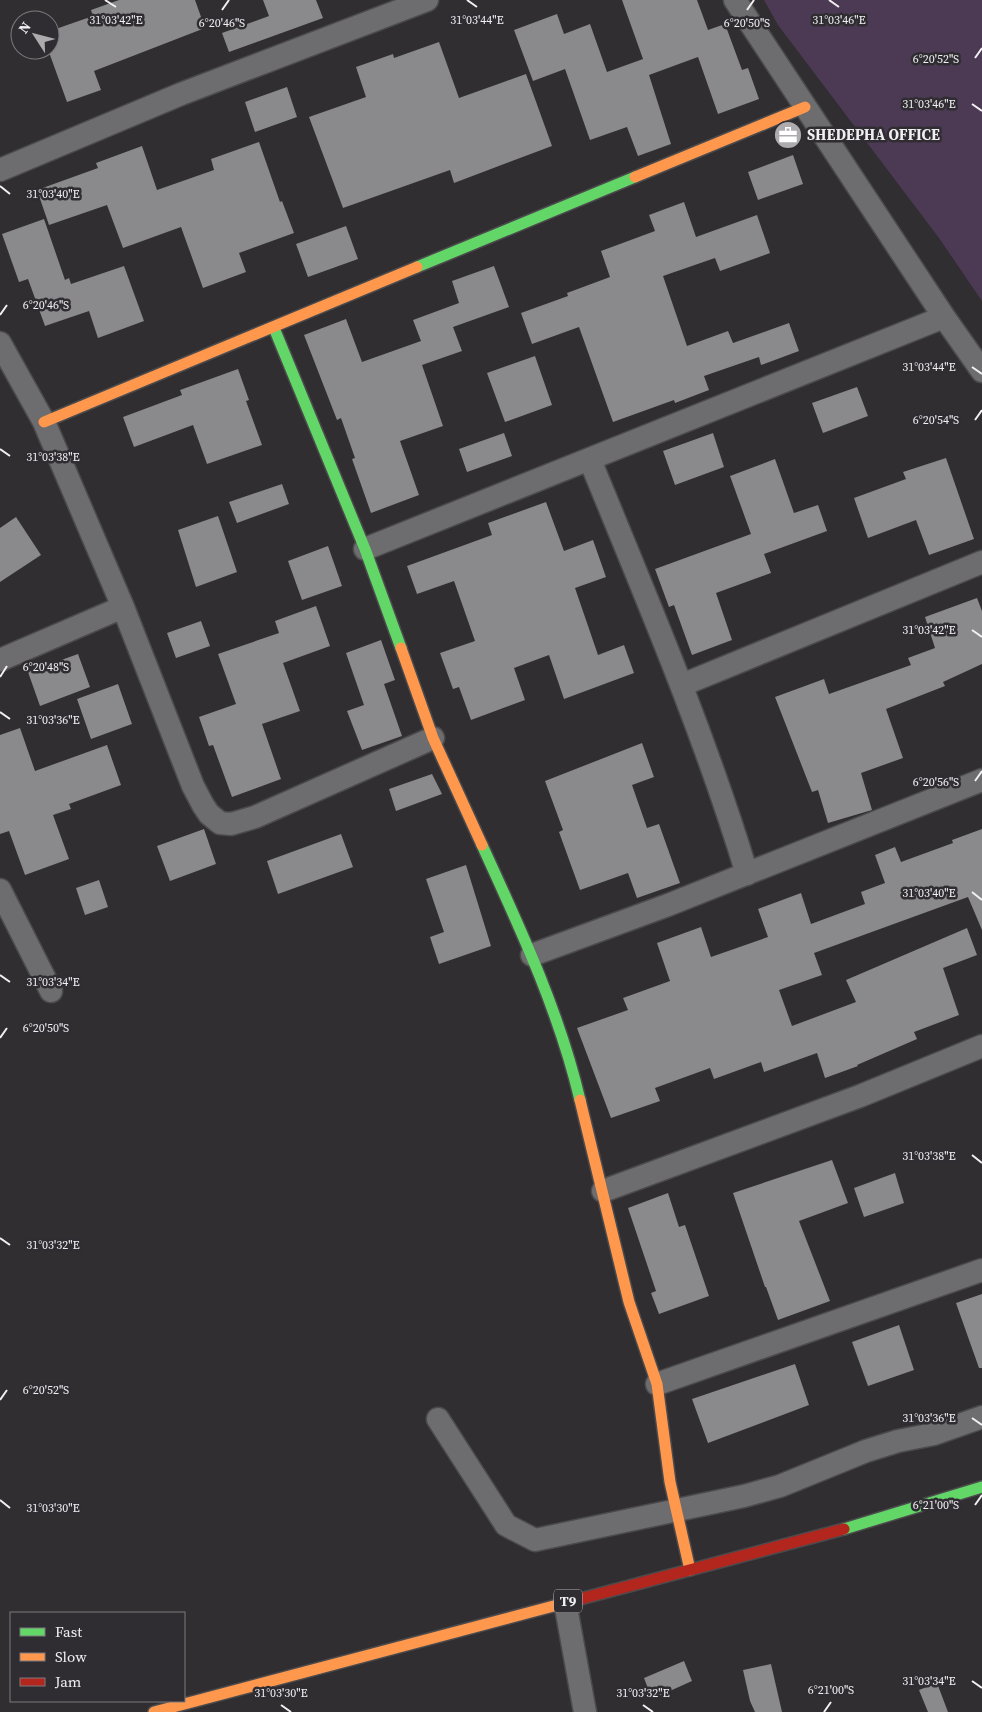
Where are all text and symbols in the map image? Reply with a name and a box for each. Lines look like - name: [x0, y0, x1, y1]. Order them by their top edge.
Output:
- north arrow: [10, 10, 60, 60]
- text: 31°03'42"E: [89, 12, 143, 28]
- text: 31°03'44"E: [450, 12, 504, 28]
- text: 31°03'46"E: [812, 12, 866, 28]
- text: 6°20'46"S: [199, 15, 245, 31]
- text: 6°20'50"S: [724, 15, 770, 31]
- text: N: [13, 17, 36, 37]
- text: 6°20'52"S: [913, 51, 959, 67]
- text: 31°03'46"E: [902, 96, 956, 112]
- office icon: SHEDEPHA OFFICE: [773, 120, 803, 150]
- place label: SHEDEPHA OFFICE: [807, 124, 940, 145]
- text: 31°03'40"E: [26, 186, 80, 202]
- text: 6°20'46"S: [23, 297, 69, 313]
- text: 31°03'44"E: [902, 359, 956, 375]
- text: 6°20'54"S: [913, 412, 959, 428]
- text: 31°03'38"E: [26, 449, 80, 465]
- text: 31°03'42"E: [902, 622, 956, 638]
- text: 6°20'48"S: [23, 659, 69, 675]
- text: 31°03'36"E: [26, 712, 80, 728]
- text: 6°20'56"S: [913, 774, 959, 790]
- text: 31°03'40"E: [902, 885, 956, 901]
- text: 31°03'34"E: [26, 974, 80, 990]
- text: 6°20'50"S: [23, 1020, 69, 1036]
- text: 31°03'38"E: [902, 1148, 956, 1164]
- text: 31°03'32"E: [26, 1237, 80, 1253]
- text: 6°20'52"S: [23, 1382, 69, 1398]
- text: 31°03'36"E: [902, 1410, 956, 1426]
- text: 6°21'00"S: [913, 1497, 959, 1513]
- text: 31°03'30"E: [26, 1500, 80, 1516]
- road number: T9: [554, 1590, 582, 1612]
- legend: [10, 1612, 185, 1702]
- text: Fast: [55, 1621, 82, 1642]
- text: Slow: [55, 1646, 87, 1667]
- text: Jam: [54, 1671, 82, 1692]
- text: 31°03'34"E: [902, 1673, 956, 1689]
- text: 6°21'00"S: [808, 1682, 854, 1698]
- text: 31°03'30"E: [254, 1685, 308, 1701]
- text: 31°03'32"E: [616, 1685, 670, 1701]

